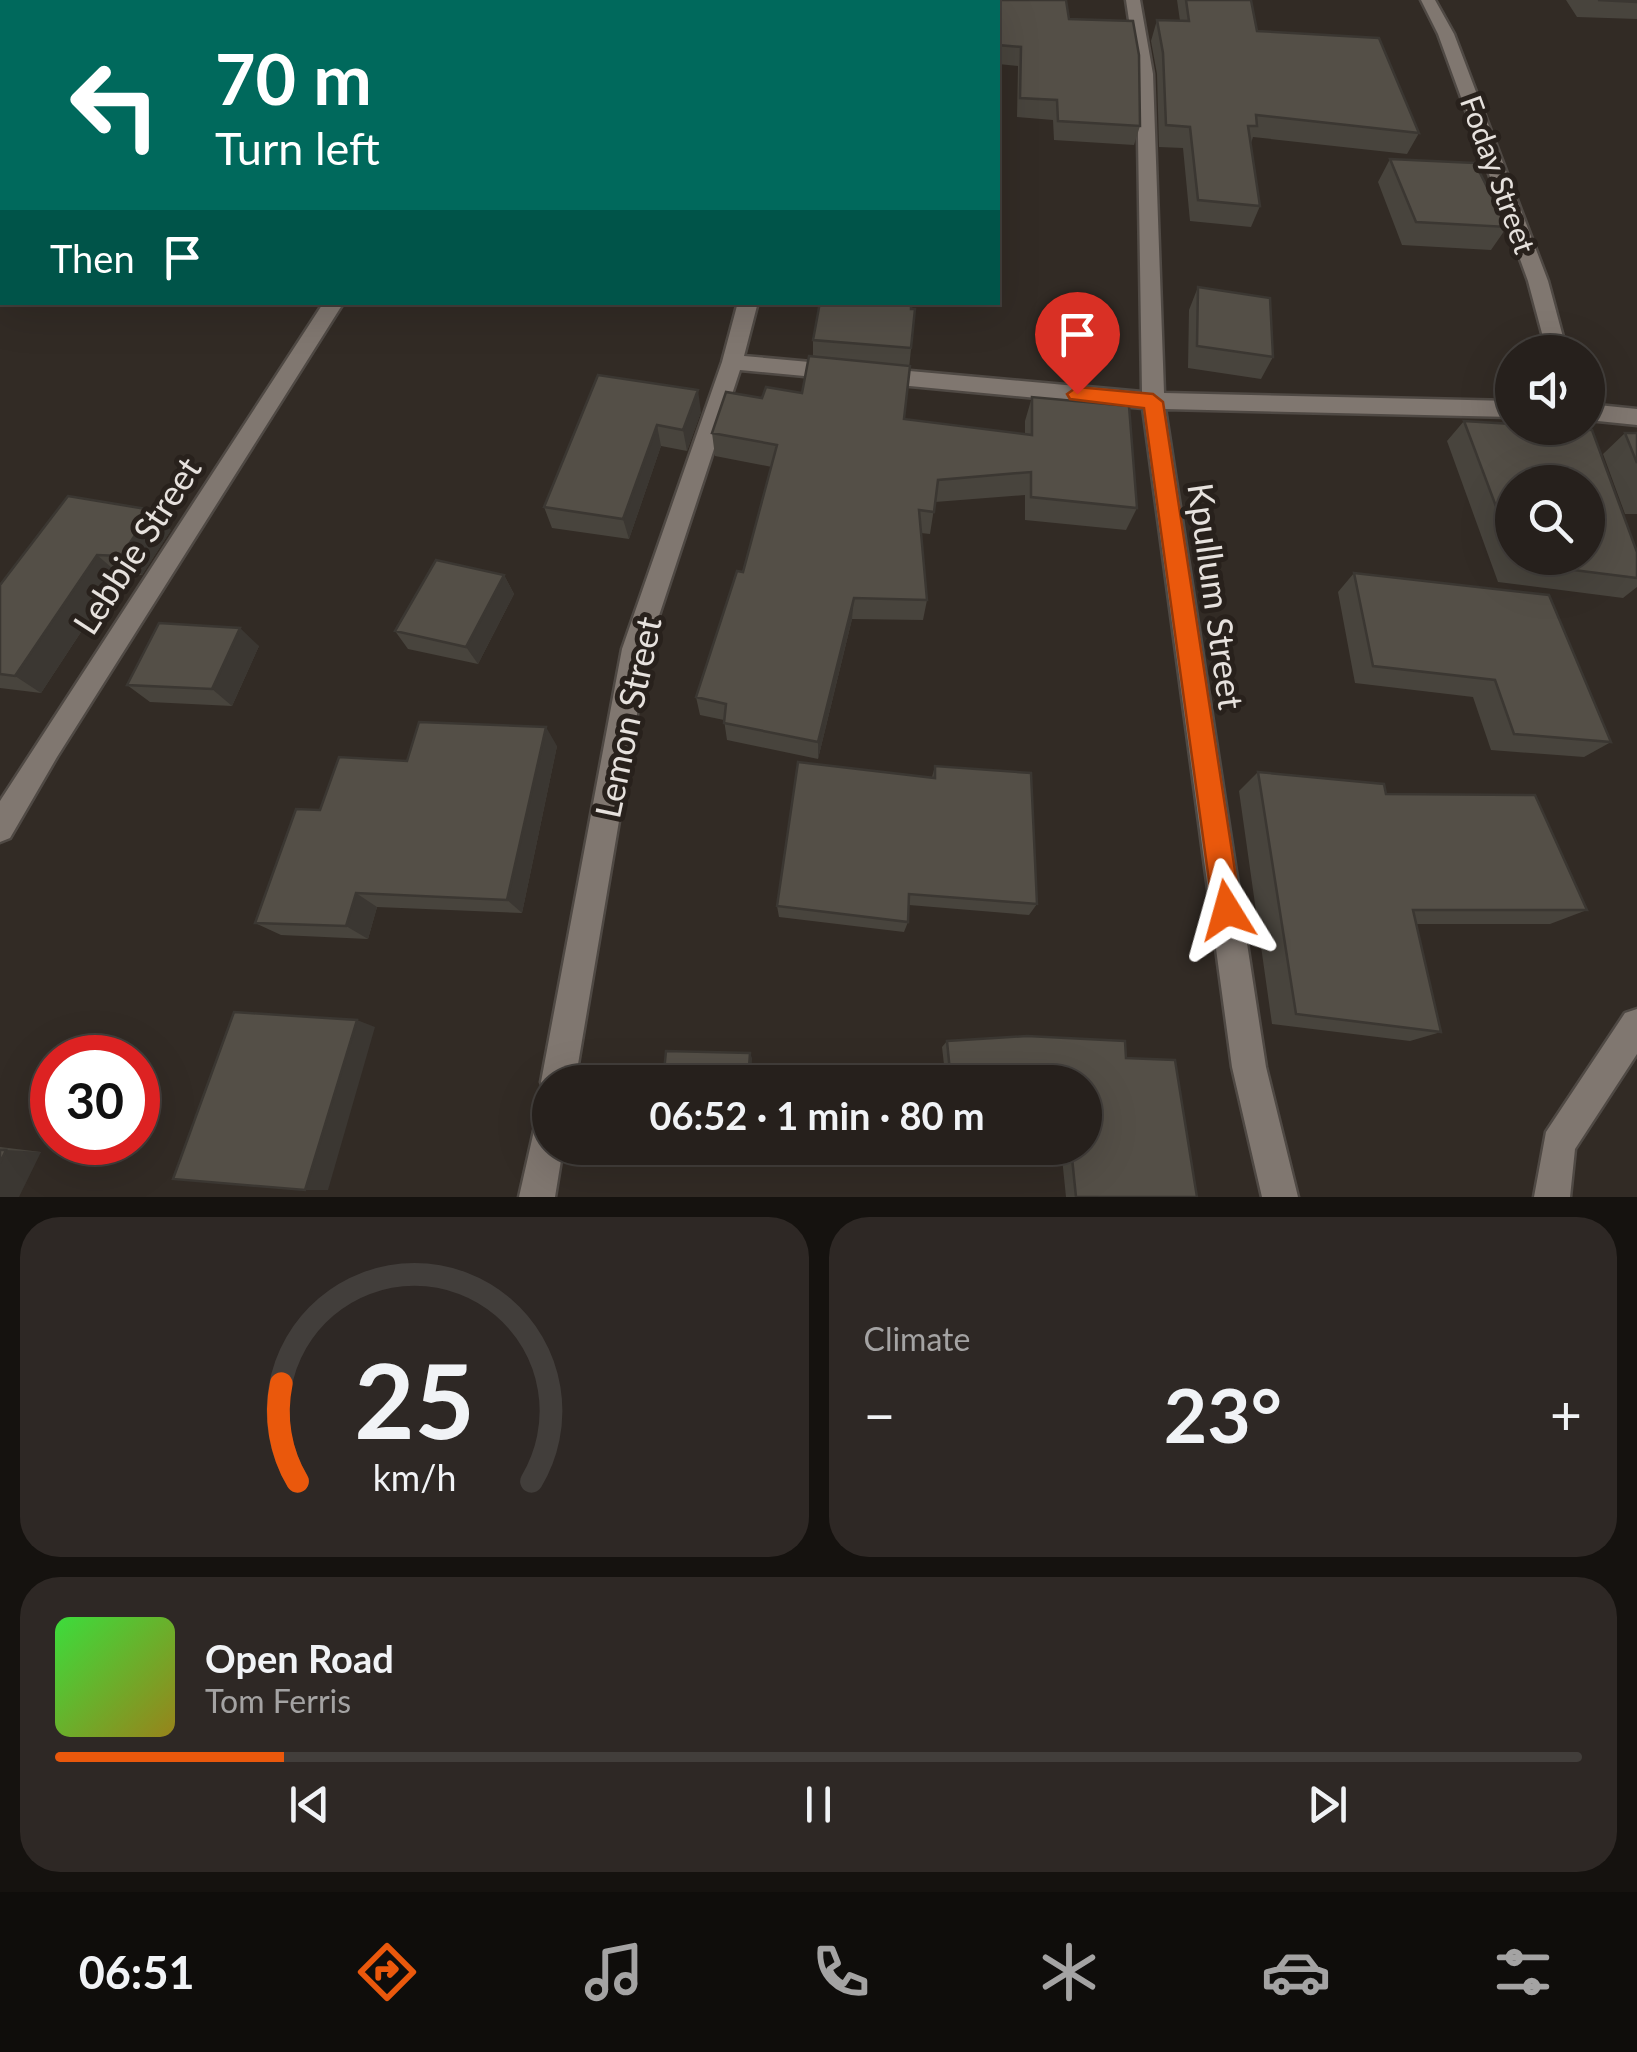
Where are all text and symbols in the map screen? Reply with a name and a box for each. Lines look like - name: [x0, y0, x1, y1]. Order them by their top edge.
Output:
- text: 70 m: [215, 36, 372, 120]
- icon: left: [50, 40, 180, 170]
- street label: Foday Street: [1454, 90, 1544, 258]
- text: Turn left: [215, 121, 380, 175]
- icon: arrive: [155, 230, 210, 285]
- text: Then: [50, 235, 135, 281]
- pin: [1035, 292, 1120, 395]
- icon: arrive: [1050, 307, 1105, 362]
- map controls: [1495, 335, 1605, 575]
- button: sound: [1495, 335, 1605, 445]
- street label: Lebbie Street: [63, 448, 209, 641]
- button: search: [1495, 465, 1605, 575]
- street label: Kpullum Street: [1180, 480, 1254, 712]
- street label: Lemon Street: [585, 612, 669, 821]
- position arrow: [1175, 858, 1279, 962]
- speed limit sign: 30: [30, 1035, 160, 1165]
- text: 06:52 · 1 min · 80 m: [649, 1092, 985, 1138]
- text: Climate: [864, 1319, 970, 1358]
- text: 25: [354, 1336, 475, 1461]
- text: 23°: [1164, 1369, 1282, 1459]
- text: −: [864, 1381, 895, 1447]
- text: +: [1550, 1381, 1582, 1447]
- text: km/h: [372, 1456, 456, 1499]
- text: Open Road: [205, 1635, 394, 1681]
- text: Tom Ferris: [205, 1681, 351, 1720]
- icon: previous: [282, 1777, 337, 1832]
- icon: pause: [791, 1777, 846, 1832]
- icon: next: [1300, 1777, 1355, 1832]
- icon: directions: [352, 1937, 422, 2007]
- icon: music: [579, 1937, 649, 2007]
- icon: phone: [806, 1937, 876, 2007]
- icon: climate: [1034, 1937, 1104, 2007]
- icon: car: [1261, 1937, 1331, 2007]
- icon: filters: [1488, 1937, 1558, 2007]
- text: 06:51: [79, 1945, 195, 1999]

